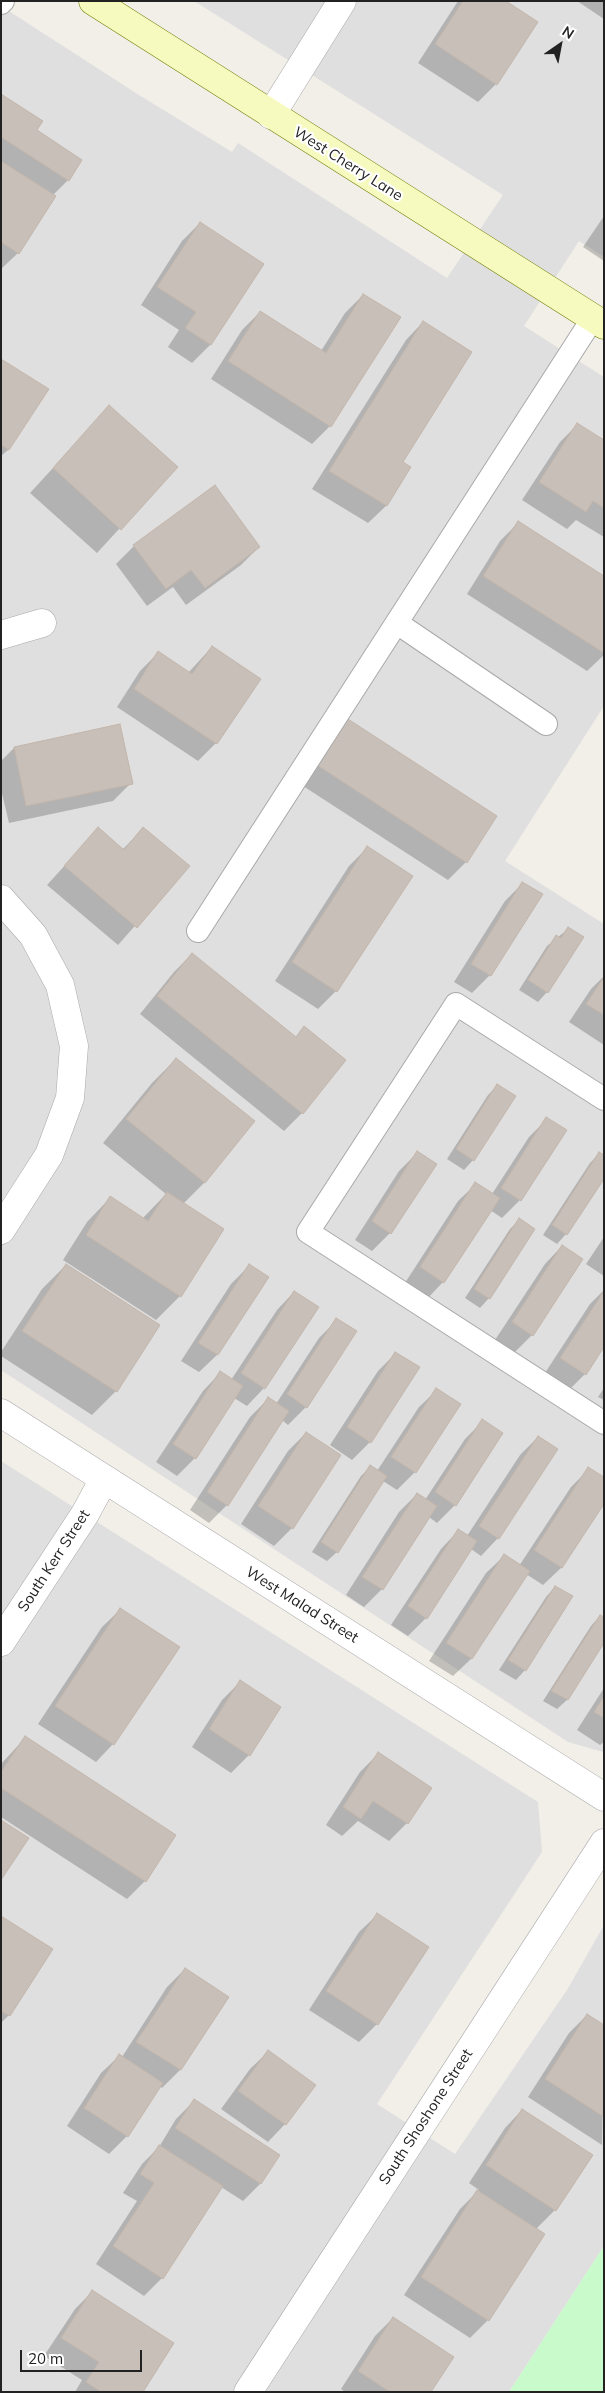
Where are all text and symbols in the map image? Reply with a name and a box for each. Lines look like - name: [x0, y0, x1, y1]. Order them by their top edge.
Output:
- north arrow: [535, 20, 585, 70]
- text: N: [559, 22, 578, 43]
- street label: West Cherry Lane: [290, 123, 406, 205]
- street label: South Kerr Street: [14, 1506, 94, 1616]
- street label: West Malad Street: [242, 1563, 362, 1647]
- street label: South Shoshone Street: [375, 2046, 477, 2188]
- scale bar: [22, 2340, 145, 2372]
- text: 20 m: [28, 2349, 63, 2368]

